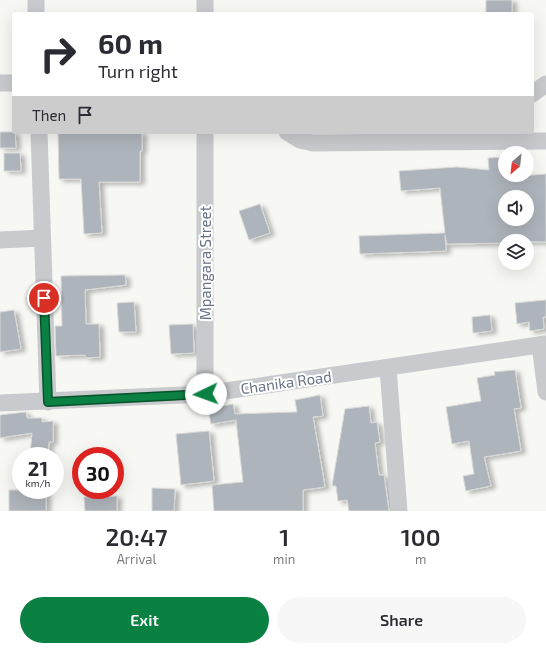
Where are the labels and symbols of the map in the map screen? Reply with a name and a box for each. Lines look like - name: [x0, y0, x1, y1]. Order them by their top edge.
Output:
- north arrow: [498, 146, 534, 182]
- street label: Mpangara Street: [196, 205, 214, 320]
- pin: [27, 281, 61, 315]
- street label: Chanika Road: [239, 367, 333, 397]
- position arrow: [185, 373, 227, 415]
- speed limit sign: 30: [72, 447, 124, 499]

